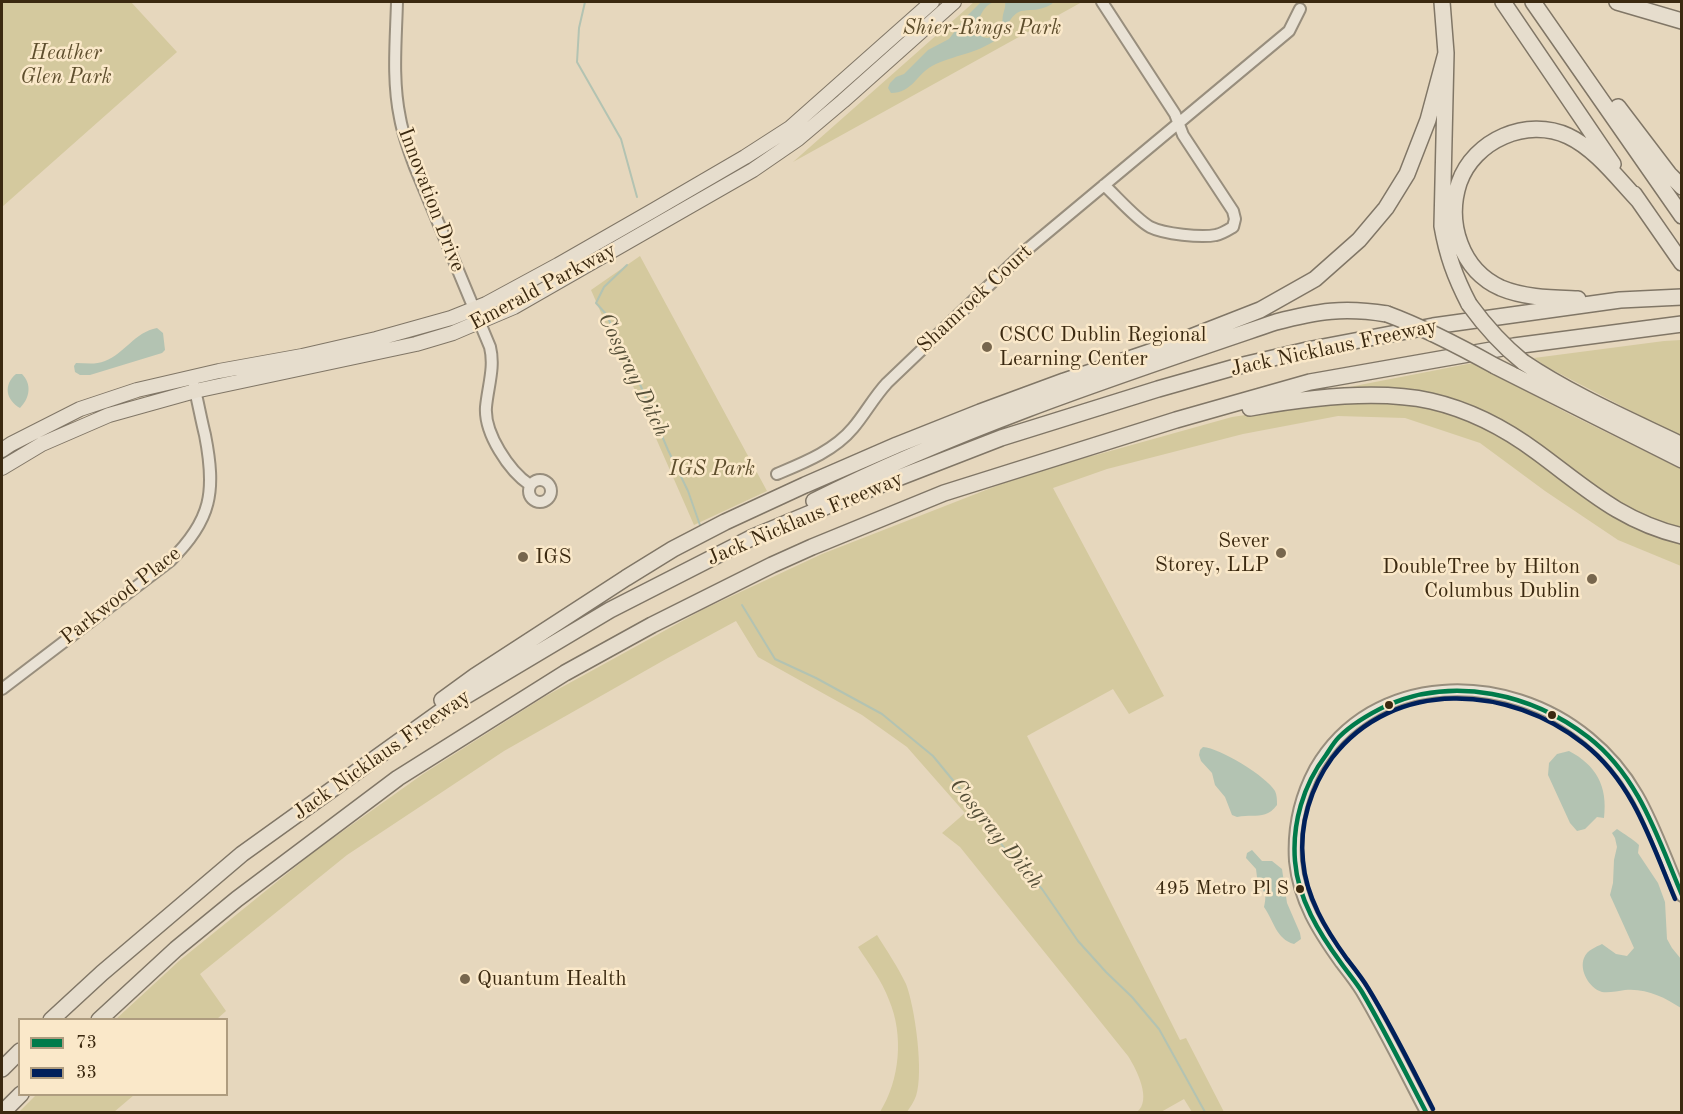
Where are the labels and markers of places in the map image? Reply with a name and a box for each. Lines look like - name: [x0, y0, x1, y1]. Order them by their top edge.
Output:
- place label: CSCC Dublin Regional Learning Center: [999, 322, 1207, 372]
- marker: CSCC Dublin Regional Learning Center: [980, 340, 994, 354]
- place label: Sever Storey, LLP: [1155, 528, 1269, 578]
- place label: IGS: [535, 544, 571, 570]
- marker: Sever Storey, LLP: [1274, 546, 1288, 560]
- marker: IGS: [516, 550, 530, 564]
- place label: DoubleTree by Hilton Columbus Dublin: [1382, 554, 1580, 604]
- marker: DoubleTree by Hilton Columbus Dublin: [1585, 572, 1599, 586]
- unlabelled marker: [1383, 699, 1395, 711]
- unlabelled marker: [1546, 709, 1558, 721]
- place label: 495 Metro Pl S: [1155, 877, 1289, 901]
- marker: 495 Metro Pl S: [1294, 883, 1306, 895]
- place label: Quantum Health: [477, 966, 627, 992]
- marker: Quantum Health: [458, 972, 472, 986]

